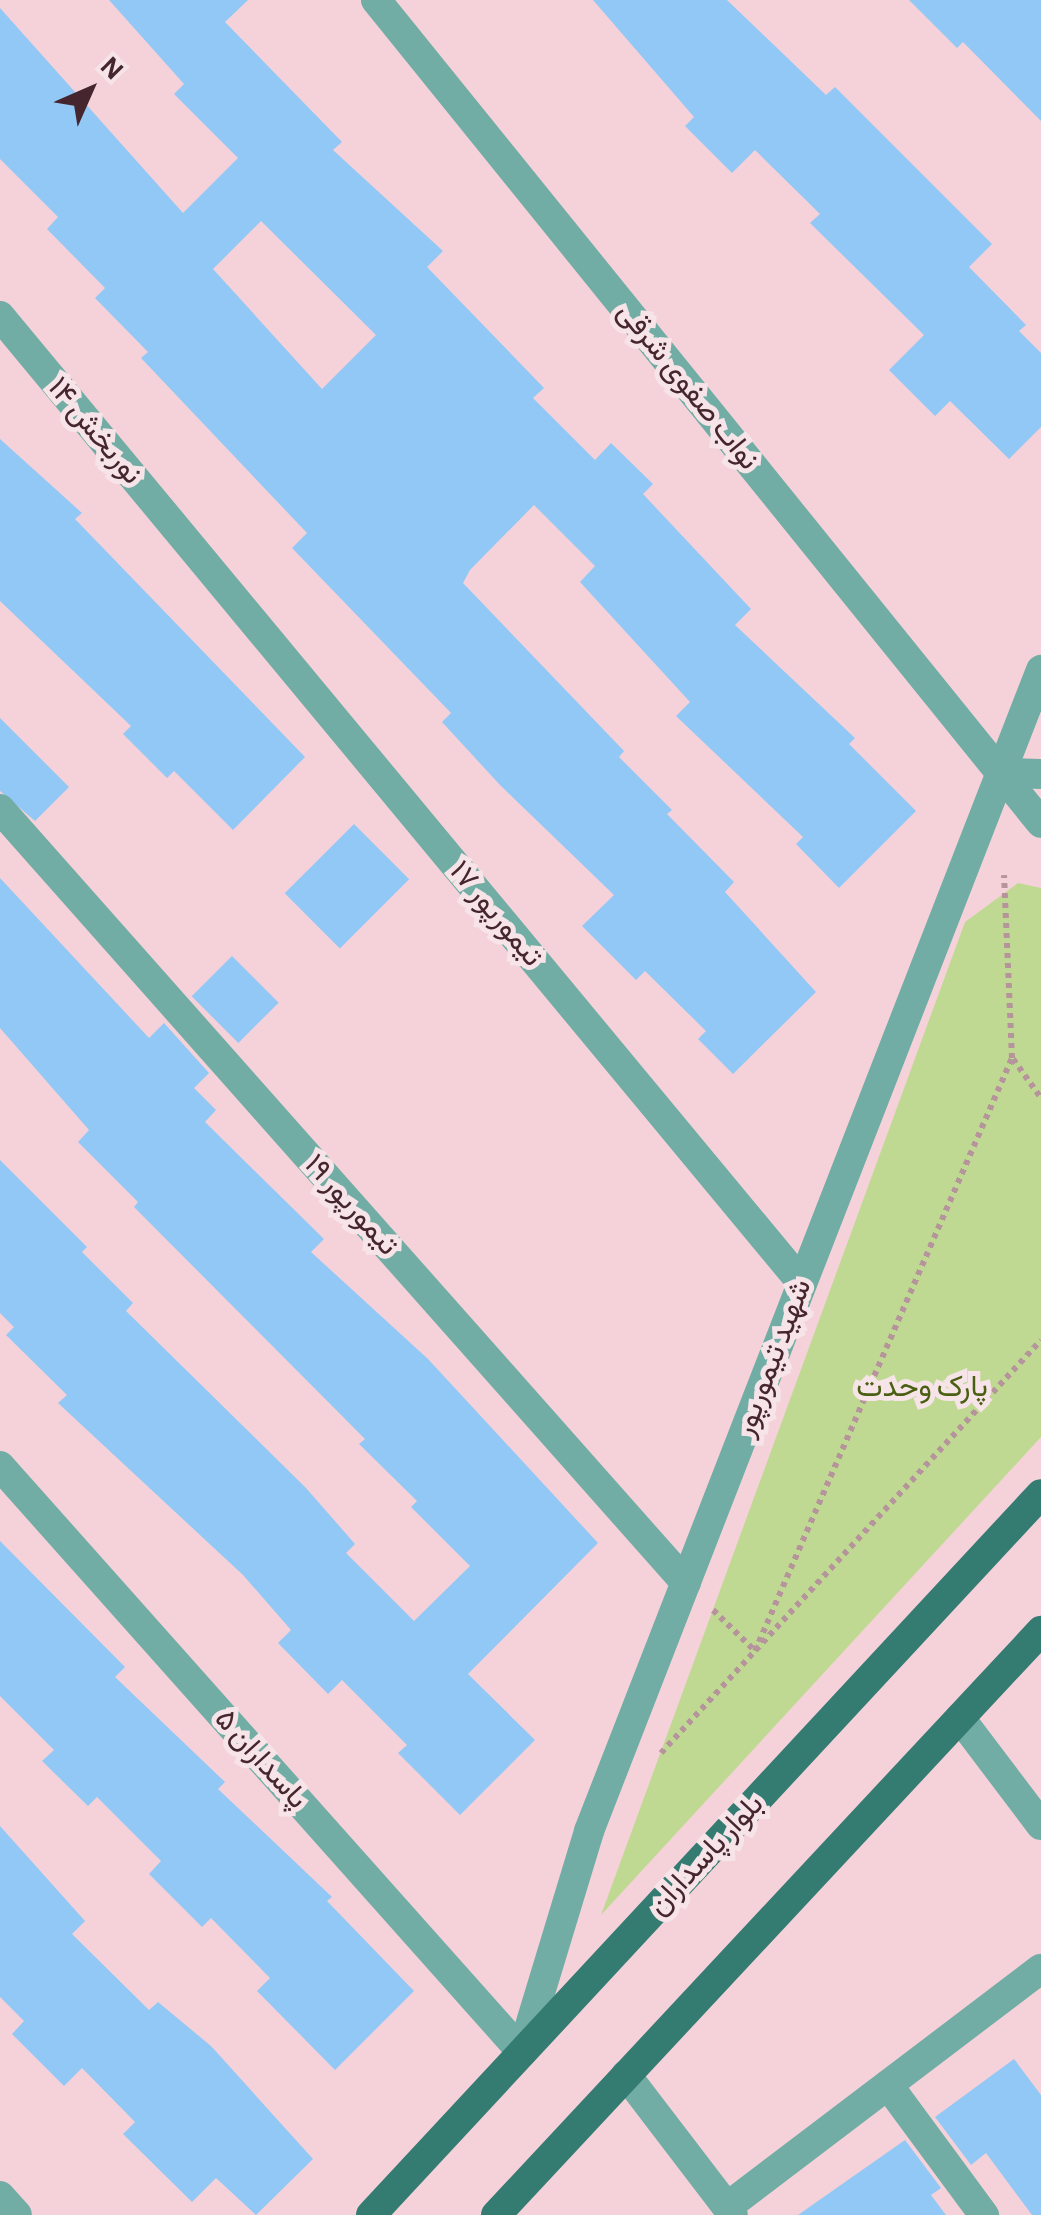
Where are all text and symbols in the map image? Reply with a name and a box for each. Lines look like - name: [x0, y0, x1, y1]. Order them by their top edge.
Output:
- north arrow: [40, 40, 140, 140]
- text: N: [94, 52, 128, 86]
- street label: نواب صفوی شرقی: [609, 295, 767, 477]
- street label: نوربخش ۱۴: [40, 370, 150, 492]
- street label: تیمورپور ۱۷: [441, 854, 551, 974]
- street label: تیمورپور ۱۹: [296, 1147, 406, 1263]
- street label: شهید تیمورپور: [726, 1274, 820, 1442]
- park label: پارک وحدت: [856, 1369, 988, 1405]
- street label: پاسداران ۵: [207, 1702, 315, 1816]
- street label: بلوار پاسداران: [641, 1787, 771, 1923]

